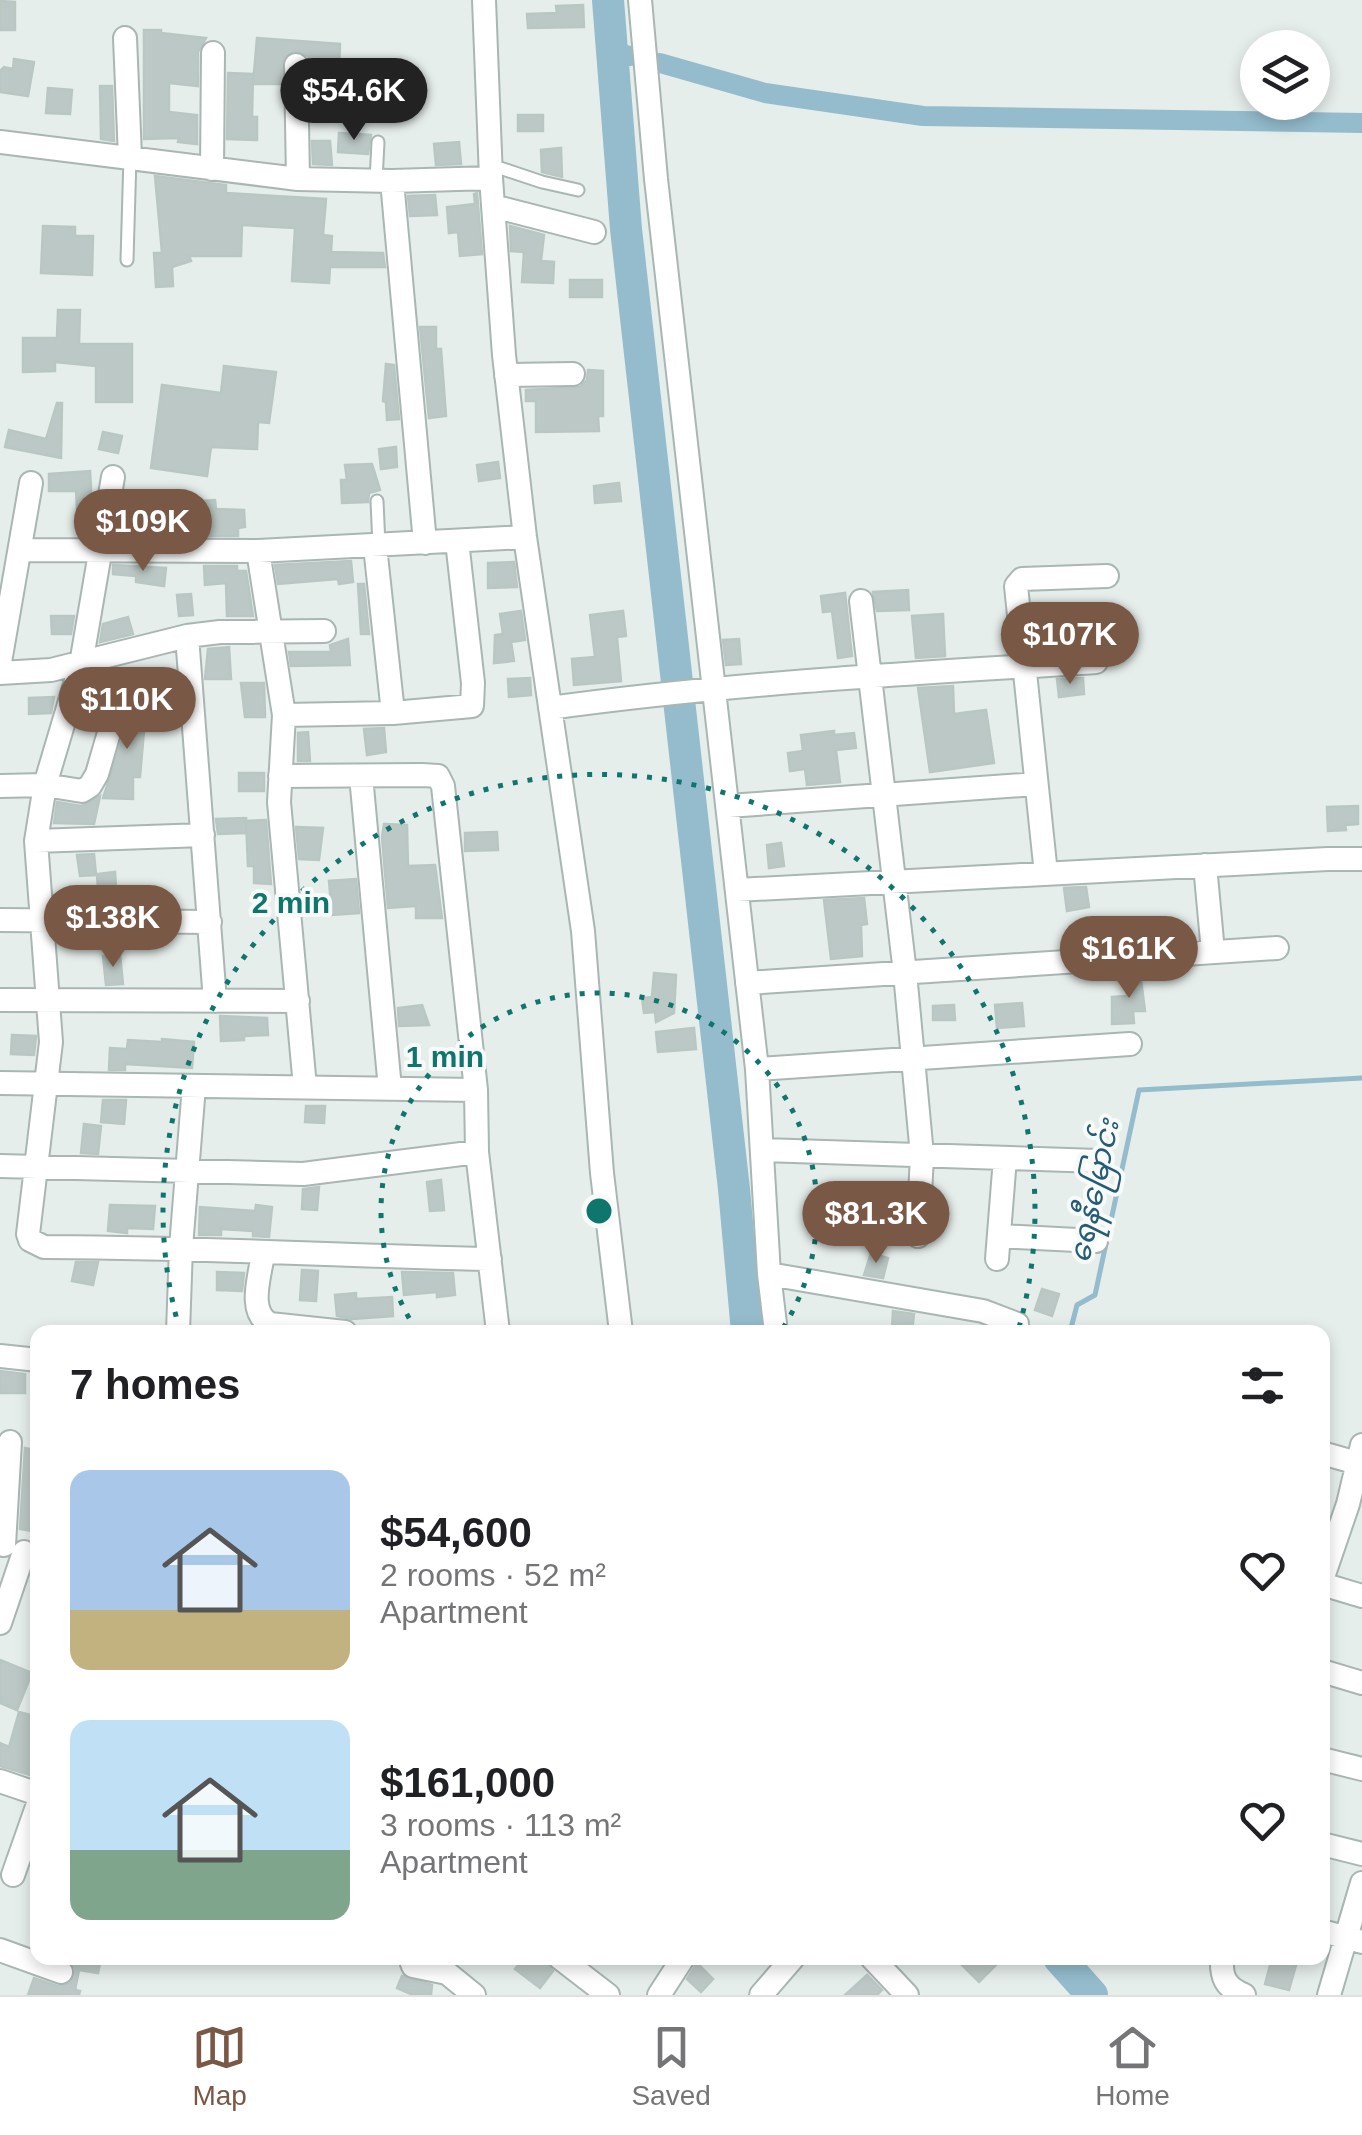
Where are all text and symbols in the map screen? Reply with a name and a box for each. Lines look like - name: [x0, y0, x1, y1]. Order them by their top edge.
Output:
- map controls: [1240, 30, 1330, 120]
- button: layers: [1240, 30, 1330, 120]
- pin: $54.6K: [273, 58, 435, 143]
- text: $54.6K: [302, 72, 406, 108]
- pin: $109K: [73, 489, 213, 574]
- text: $109K: [96, 503, 190, 539]
- pin: $107K: [1000, 602, 1140, 687]
- text: $107K: [1023, 616, 1117, 652]
- pin: $110K: [57, 667, 197, 752]
- text: $110K: [81, 681, 173, 717]
- pin: $138K: [43, 885, 183, 970]
- text: 2 min: [252, 886, 330, 919]
- text: $138K: [66, 899, 160, 935]
- pin: $161K: [1059, 916, 1199, 1001]
- text: $161K: [1082, 930, 1176, 966]
- text: 1 min: [406, 1040, 484, 1073]
- water label: ရေနီမြောင်း: [1058, 1114, 1134, 1267]
- pin: $81.3K: [795, 1181, 957, 1266]
- centre of rings: [581, 1193, 617, 1229]
- text: $81.3K: [824, 1195, 928, 1231]
- icon: filters: [1235, 1358, 1290, 1413]
- text: 7 homes: [70, 1361, 240, 1408]
- text: $54,600: [380, 1509, 532, 1556]
- icon: home: [150, 1510, 270, 1630]
- icon: heart: [1235, 1543, 1290, 1598]
- text: 2 rooms · 52 m²: [380, 1557, 606, 1593]
- text: Apartment: [380, 1594, 528, 1630]
- text: $161,000: [380, 1759, 555, 1806]
- icon: home: [150, 1760, 270, 1880]
- icon: heart: [1235, 1793, 1290, 1848]
- text: 3 rooms · 113 m²: [380, 1807, 621, 1843]
- text: Apartment: [380, 1844, 528, 1880]
- tab: Map: [192, 2020, 247, 2112]
- tab: Saved: [631, 2020, 711, 2112]
- tab: Home: [1095, 2020, 1170, 2112]

